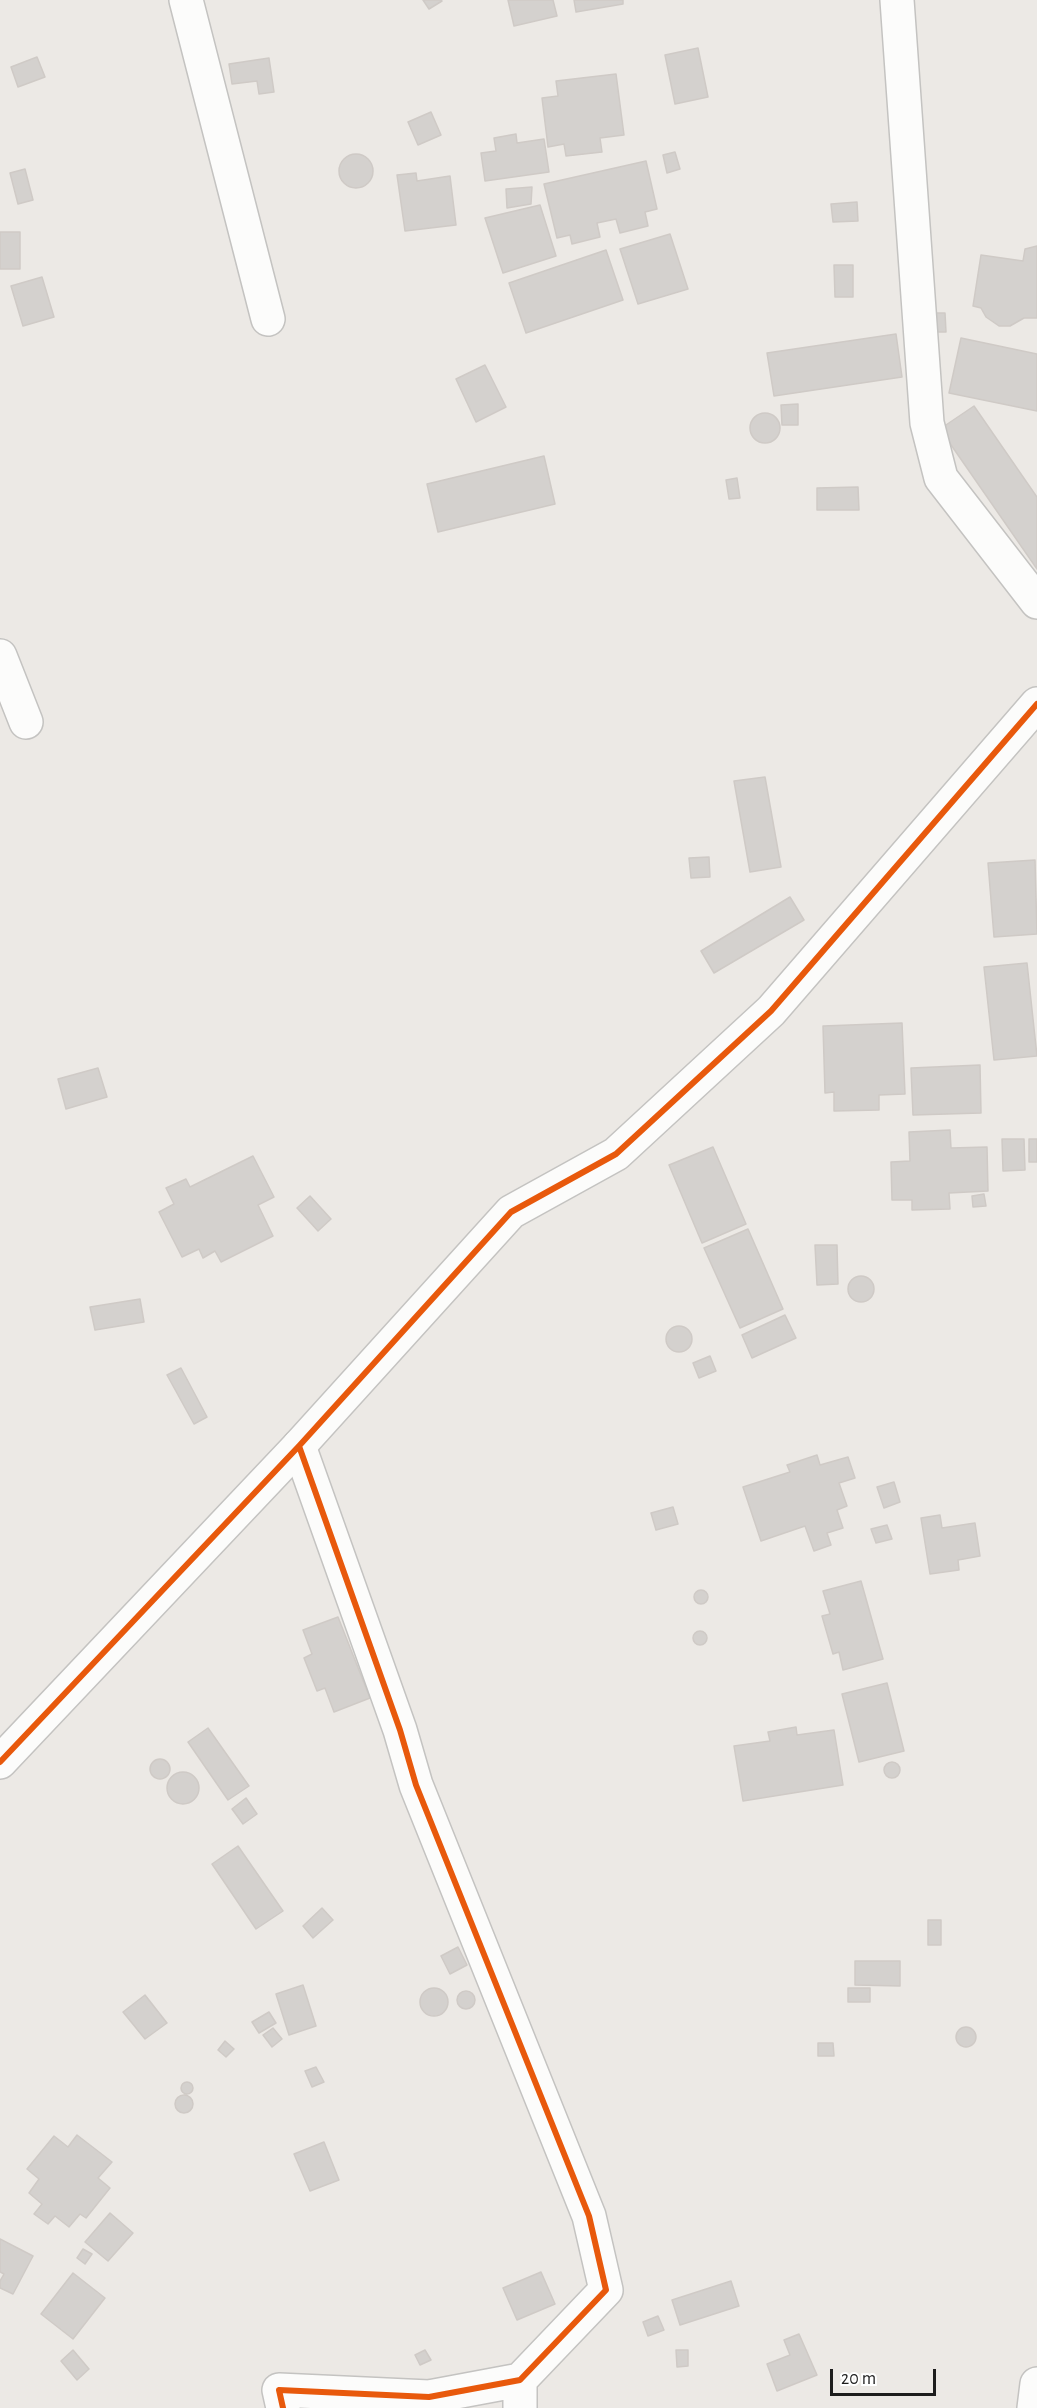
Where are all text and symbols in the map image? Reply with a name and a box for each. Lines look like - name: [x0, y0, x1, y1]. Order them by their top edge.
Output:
- scale bar: [833, 2357, 940, 2395]
- text: 20 m: [841, 2370, 876, 2388]

